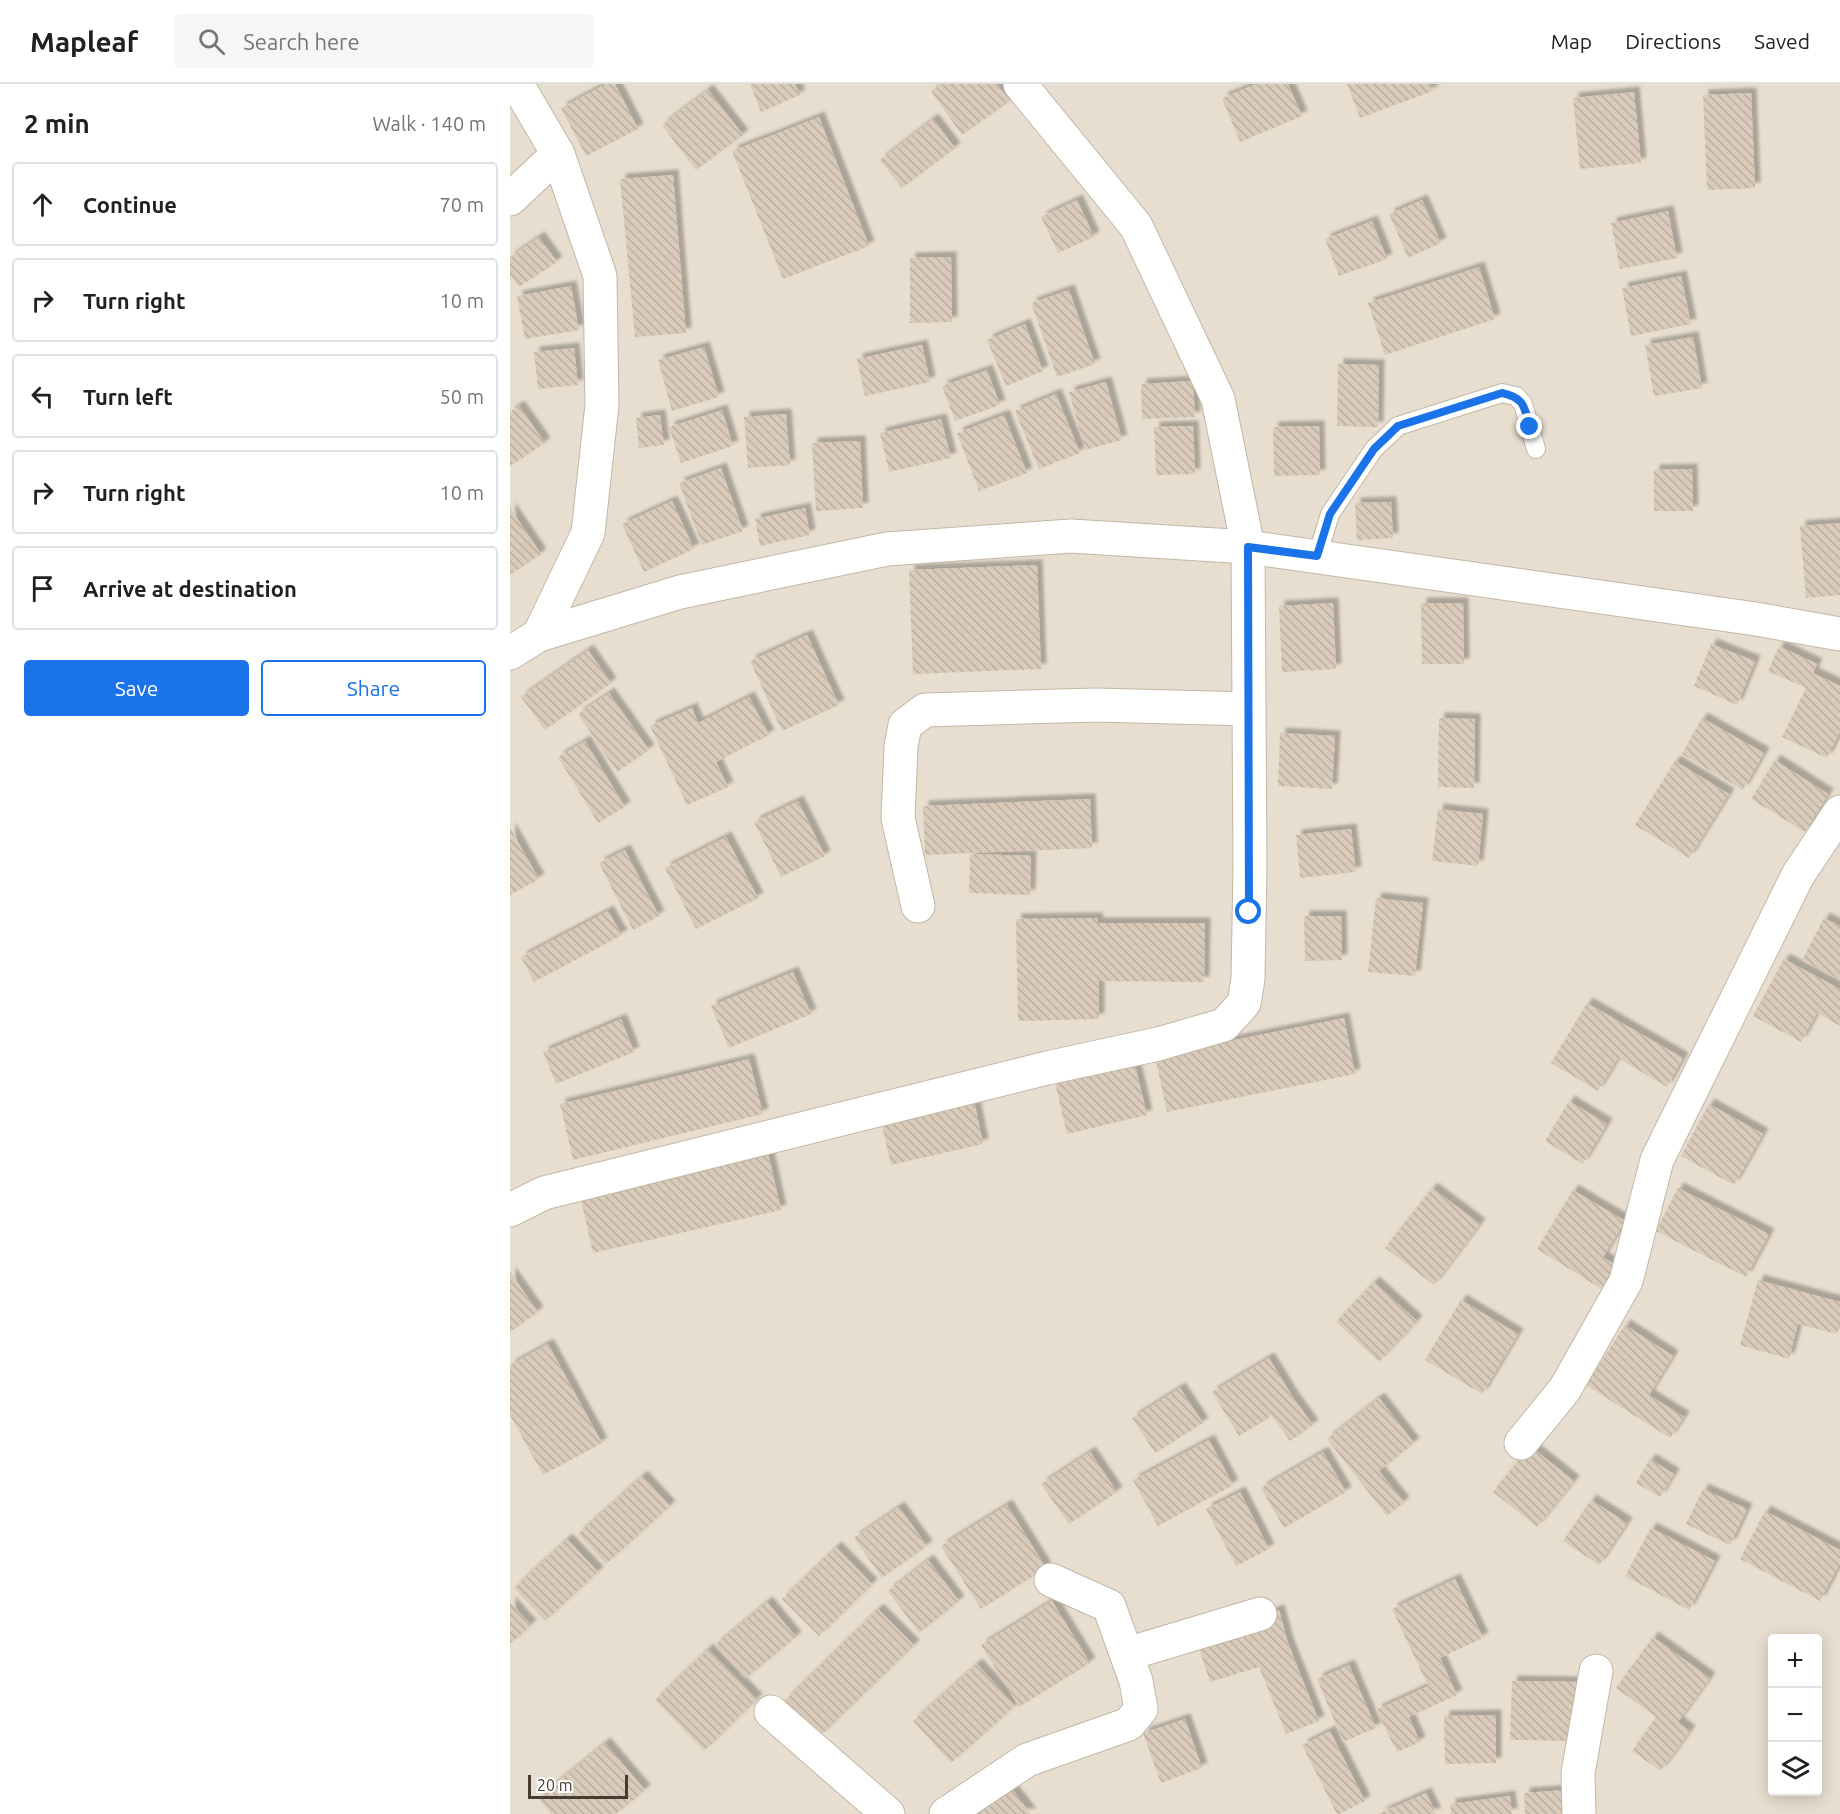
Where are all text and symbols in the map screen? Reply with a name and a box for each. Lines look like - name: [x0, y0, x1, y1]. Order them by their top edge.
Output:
- search box: [174, 14, 594, 68]
- icon: search: [195, 25, 228, 58]
- text: Mapleaf: [30, 26, 138, 57]
- text: Search here: [243, 29, 360, 54]
- text: Map: [1551, 29, 1592, 53]
- text: Directions: [1625, 29, 1721, 53]
- text: Saved: [1754, 29, 1810, 53]
- text: 2 min: [24, 109, 90, 138]
- text: Walk · 140 m: [373, 112, 486, 135]
- icon: ahead: [26, 188, 59, 221]
- text: Continue: [83, 192, 177, 217]
- text: 70 m: [440, 193, 484, 216]
- icon: right: [26, 284, 59, 317]
- text: Turn right: [83, 288, 185, 313]
- text: 10 m: [440, 289, 484, 312]
- icon: left: [26, 380, 59, 413]
- text: Turn left: [83, 384, 173, 409]
- text: 50 m: [440, 385, 484, 408]
- route end: [1516, 413, 1542, 439]
- icon: right: [26, 476, 59, 509]
- text: Turn right: [83, 480, 185, 505]
- text: 10 m: [440, 481, 484, 504]
- icon: arrive: [26, 572, 59, 605]
- text: Arrive at destination: [83, 576, 297, 601]
- button: Save: [24, 660, 249, 716]
- button: Share: [261, 660, 486, 716]
- route start: [1235, 898, 1261, 924]
- map controls: [1768, 1634, 1822, 1796]
- button: +: [1768, 1634, 1822, 1688]
- button: −: [1768, 1688, 1822, 1742]
- button: layers: [1768, 1742, 1822, 1796]
- scale bar: [528, 1772, 628, 1800]
- text: 20 m: [537, 1776, 573, 1794]

